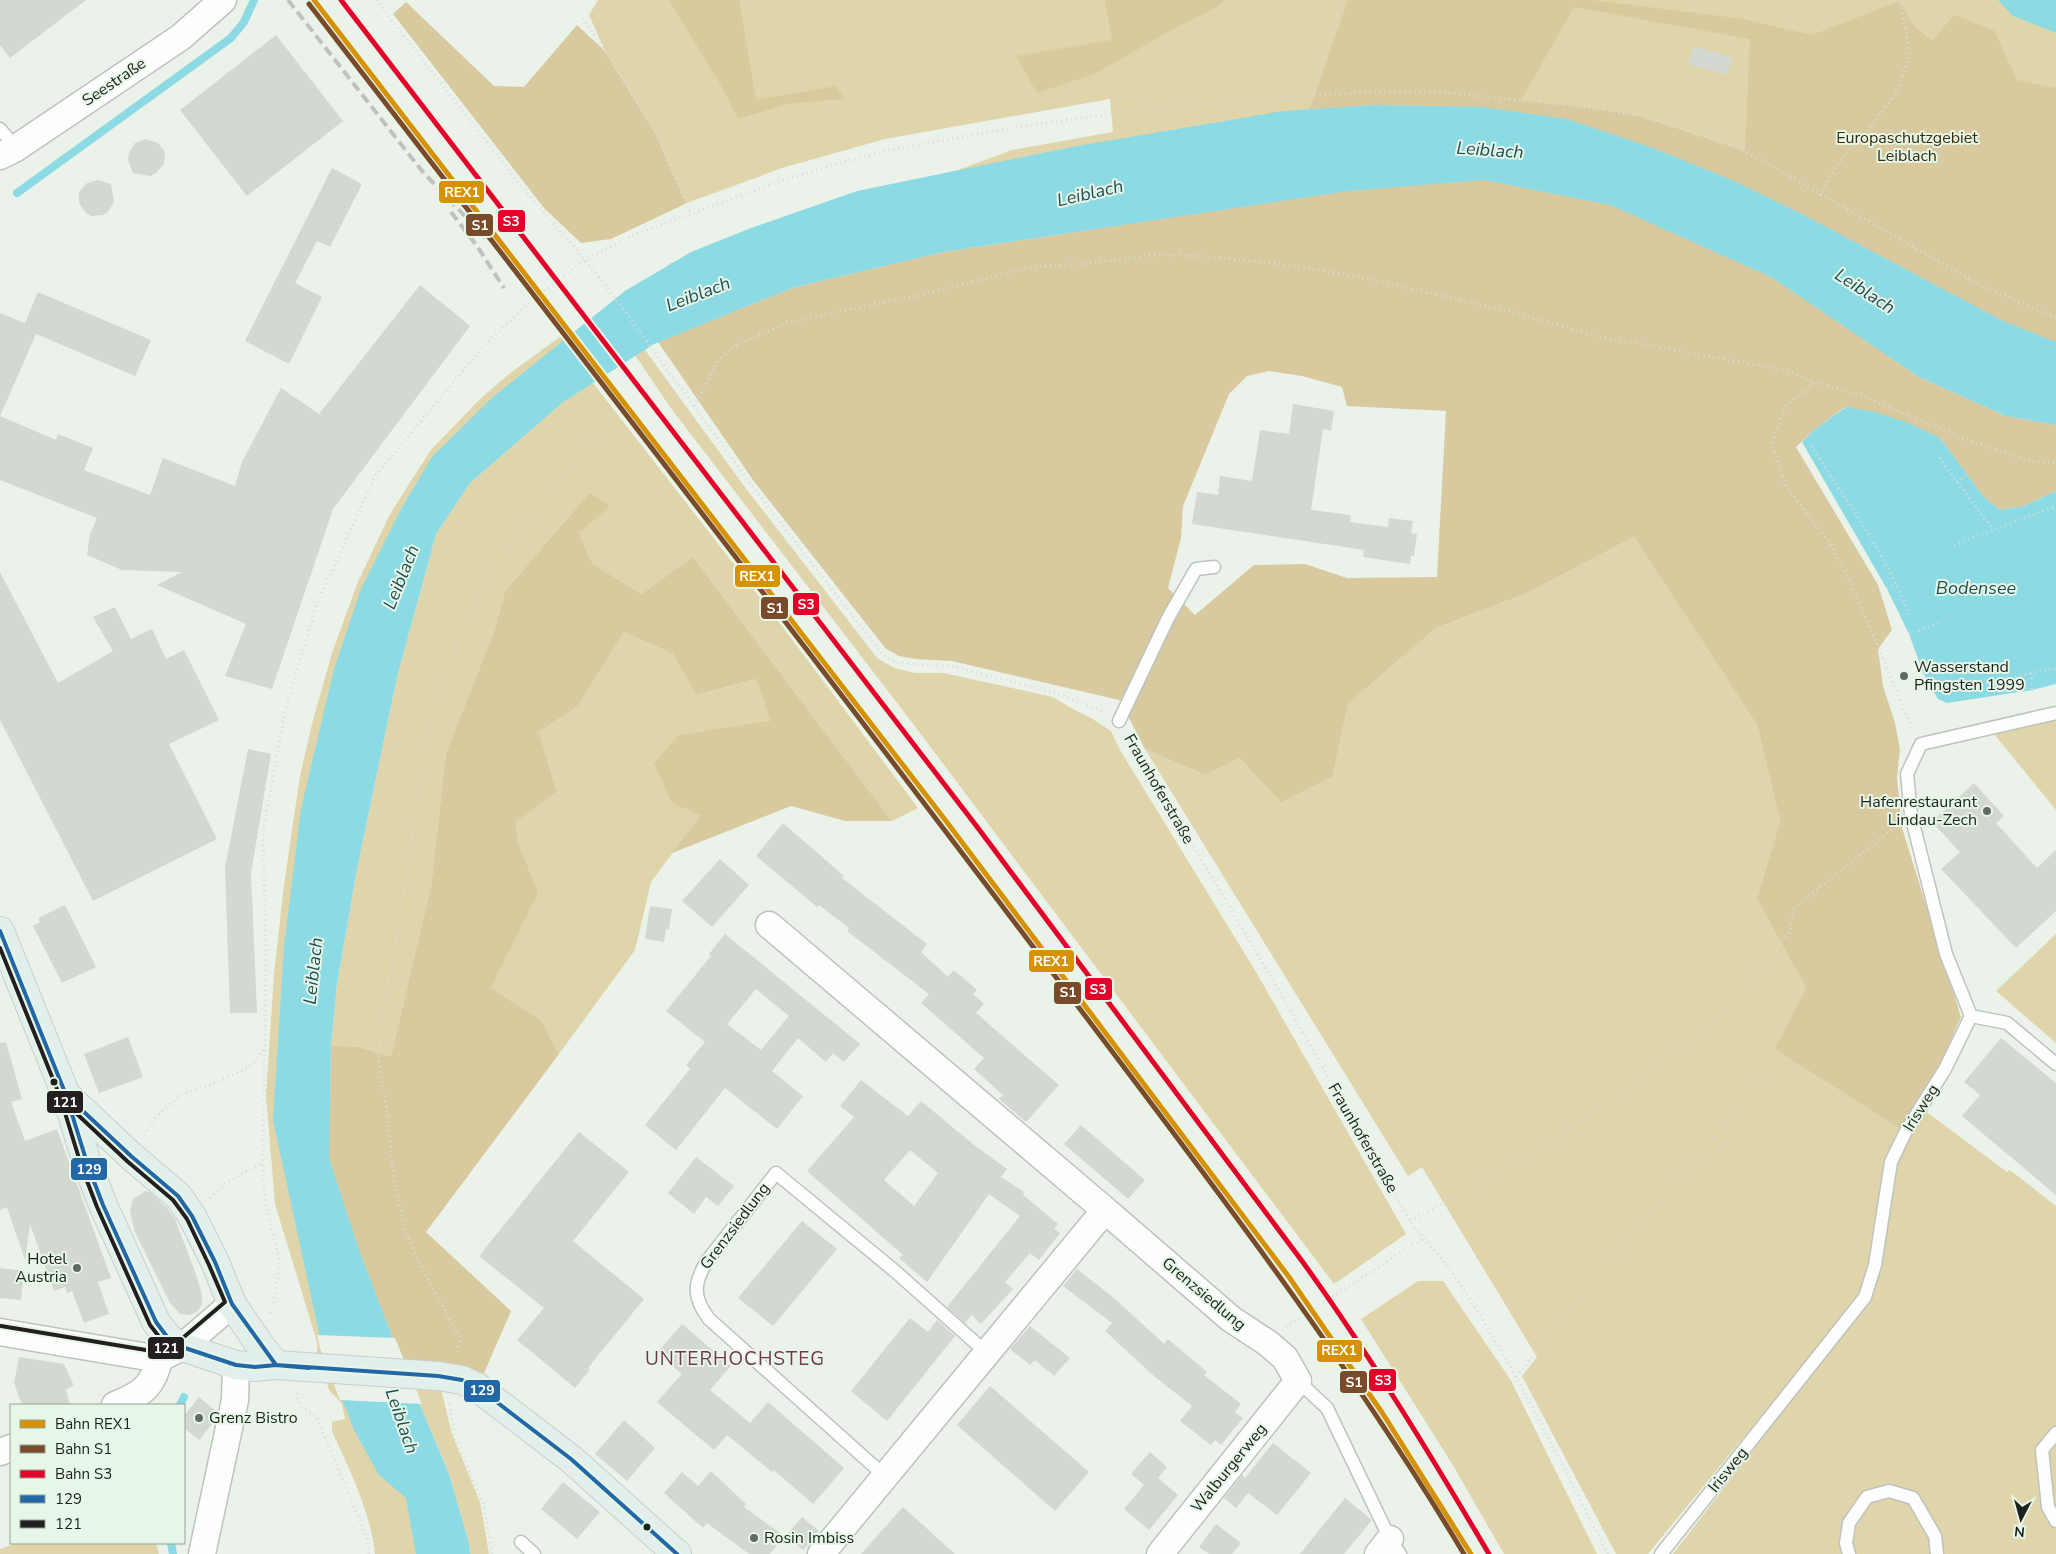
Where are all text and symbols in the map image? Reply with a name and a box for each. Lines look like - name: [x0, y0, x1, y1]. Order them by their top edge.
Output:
- street label: Seestraße: [78, 53, 150, 111]
- park label: Europaschutzgebiet Leiblach: [1836, 127, 1978, 167]
- water label: Leiblach: [1456, 136, 1524, 164]
- water label: Leiblach: [1054, 174, 1126, 212]
- line badge: REX1: [438, 180, 485, 204]
- text: REX1: [444, 183, 480, 202]
- line badge: S3: [497, 209, 526, 233]
- text: S3: [502, 212, 520, 231]
- line badge: S1: [465, 213, 494, 237]
- text: S1: [471, 216, 489, 235]
- water label: Leiblach: [1830, 263, 1900, 319]
- water label: Leiblach: [662, 271, 734, 317]
- water label: Leiblach: [377, 541, 425, 613]
- line badge: REX1: [734, 564, 781, 588]
- text: REX1: [739, 567, 775, 586]
- water label: Bodensee: [1936, 576, 2017, 600]
- line badge: S3: [792, 592, 820, 616]
- text: S3: [797, 595, 815, 614]
- line badge: S1: [760, 596, 789, 620]
- text: S1: [766, 599, 784, 618]
- place label: Wasserstand Pfingsten 1999: [1914, 656, 2025, 696]
- marker: Wasserstand Pfingsten 1999: [1898, 670, 1910, 682]
- street label: Fraunhoferstraße: [1119, 730, 1199, 848]
- place label: Hafenrestaurant Lindau-Zech: [1860, 791, 1977, 831]
- marker: Hafenrestaurant Lindau-Zech: [1981, 805, 1993, 817]
- water label: Leiblach: [298, 936, 328, 1006]
- line badge: REX1: [1028, 949, 1075, 973]
- text: REX1: [1033, 952, 1069, 971]
- line badge: S3: [1084, 977, 1113, 1001]
- text: S3: [1089, 980, 1107, 999]
- line badge: S1: [1053, 981, 1082, 1005]
- text: S1: [1059, 983, 1077, 1002]
- unlabelled marker: [49, 1077, 59, 1087]
- street label: Fraunhoferstraße: [1323, 1079, 1403, 1197]
- street label: Irisweg: [1898, 1080, 1944, 1136]
- line badge: 121: [46, 1090, 84, 1114]
- text: 121: [52, 1093, 78, 1112]
- line badge: 129: [70, 1157, 108, 1181]
- text: 129: [76, 1160, 102, 1179]
- street label: Grenzsiedlung: [695, 1178, 775, 1274]
- place label: Hotel Austria: [15, 1248, 67, 1288]
- street label: Grenzsiedlung: [1157, 1252, 1251, 1336]
- marker: Hotel Austria: [71, 1262, 83, 1274]
- line badge: 121: [147, 1336, 185, 1360]
- text: 121: [153, 1339, 179, 1358]
- line badge: REX1: [1316, 1339, 1363, 1363]
- text: REX1: [1321, 1341, 1357, 1360]
- district label: UNTERHOCHSTEG: [645, 1346, 825, 1372]
- line badge: S3: [1368, 1368, 1397, 1392]
- line badge: S1: [1339, 1370, 1368, 1394]
- text: S3: [1374, 1371, 1392, 1390]
- text: S1: [1345, 1373, 1363, 1392]
- line badge: 129: [463, 1379, 501, 1403]
- text: 129: [469, 1381, 495, 1400]
- water label: Leiblach: [380, 1385, 424, 1457]
- legend: [10, 1404, 185, 1544]
- place label: Grenz Bistro: [209, 1407, 298, 1429]
- marker: Grenz Bistro: [193, 1412, 205, 1424]
- text: Bahn REX1: [55, 1414, 131, 1434]
- street label: Walburgerweg: [1186, 1419, 1272, 1517]
- text: Bahn S1: [55, 1439, 112, 1459]
- street label: Irisweg: [1703, 1443, 1753, 1497]
- text: Bahn S3: [55, 1464, 112, 1484]
- text: 129: [55, 1489, 82, 1509]
- north arrow: [1996, 1494, 2046, 1544]
- text: 121: [55, 1514, 82, 1534]
- text: N: [2013, 1521, 2026, 1541]
- unlabelled marker: [642, 1522, 652, 1532]
- place label: Rosin Imbiss: [764, 1527, 854, 1549]
- marker: Rosin Imbiss: [748, 1532, 760, 1544]

